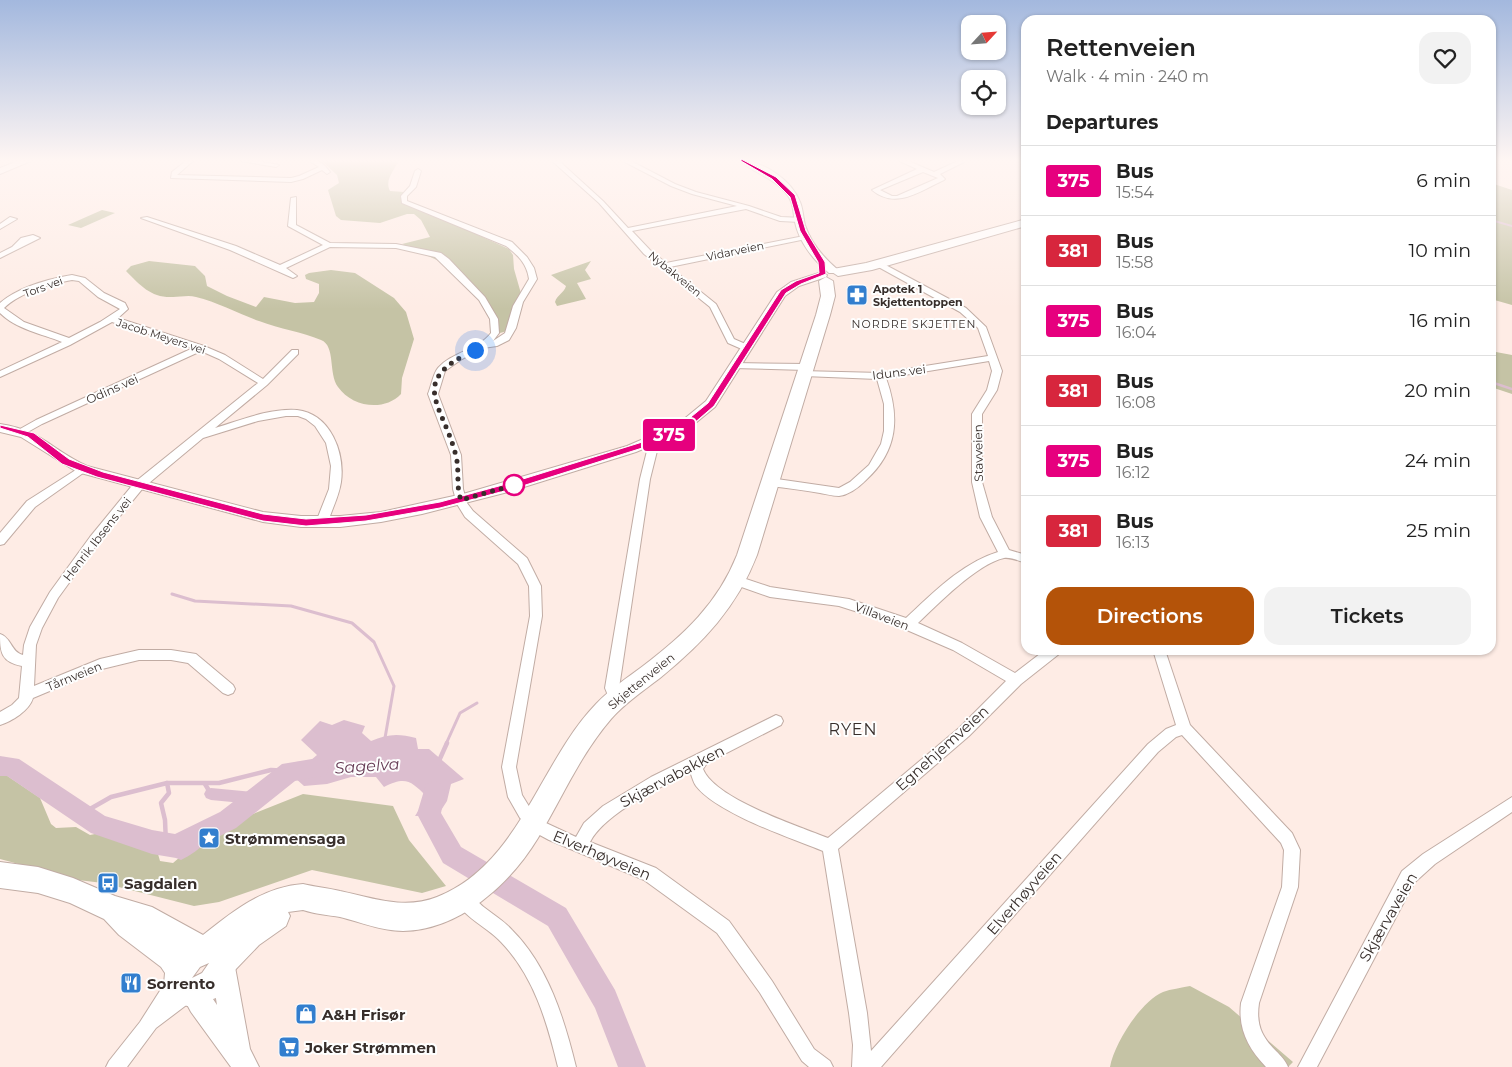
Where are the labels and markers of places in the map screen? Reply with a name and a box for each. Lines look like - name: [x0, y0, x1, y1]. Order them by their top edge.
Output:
- place label: Apotek 1 Skjettentoppen: [872, 282, 963, 309]
- pharmacy icon: Apotek 1 Skjettentoppen: [845, 283, 869, 307]
- unlabelled marker: [503, 474, 525, 496]
- place icon: Strømmensaga: [197, 826, 221, 850]
- place label: Strømmensaga: [225, 829, 346, 848]
- bus stop icon: Sagdalen: [96, 871, 120, 895]
- place label: Sagdalen: [124, 874, 197, 893]
- restaurant icon: Sorrento: [119, 971, 143, 995]
- place label: Sorrento: [147, 974, 215, 993]
- shop icon: A&H Frisør: [294, 1002, 318, 1026]
- place label: A&H Frisør: [321, 1005, 406, 1024]
- supermarket icon: Joker Strømmen: [277, 1035, 301, 1059]
- place label: Joker Strømmen: [304, 1038, 436, 1057]

